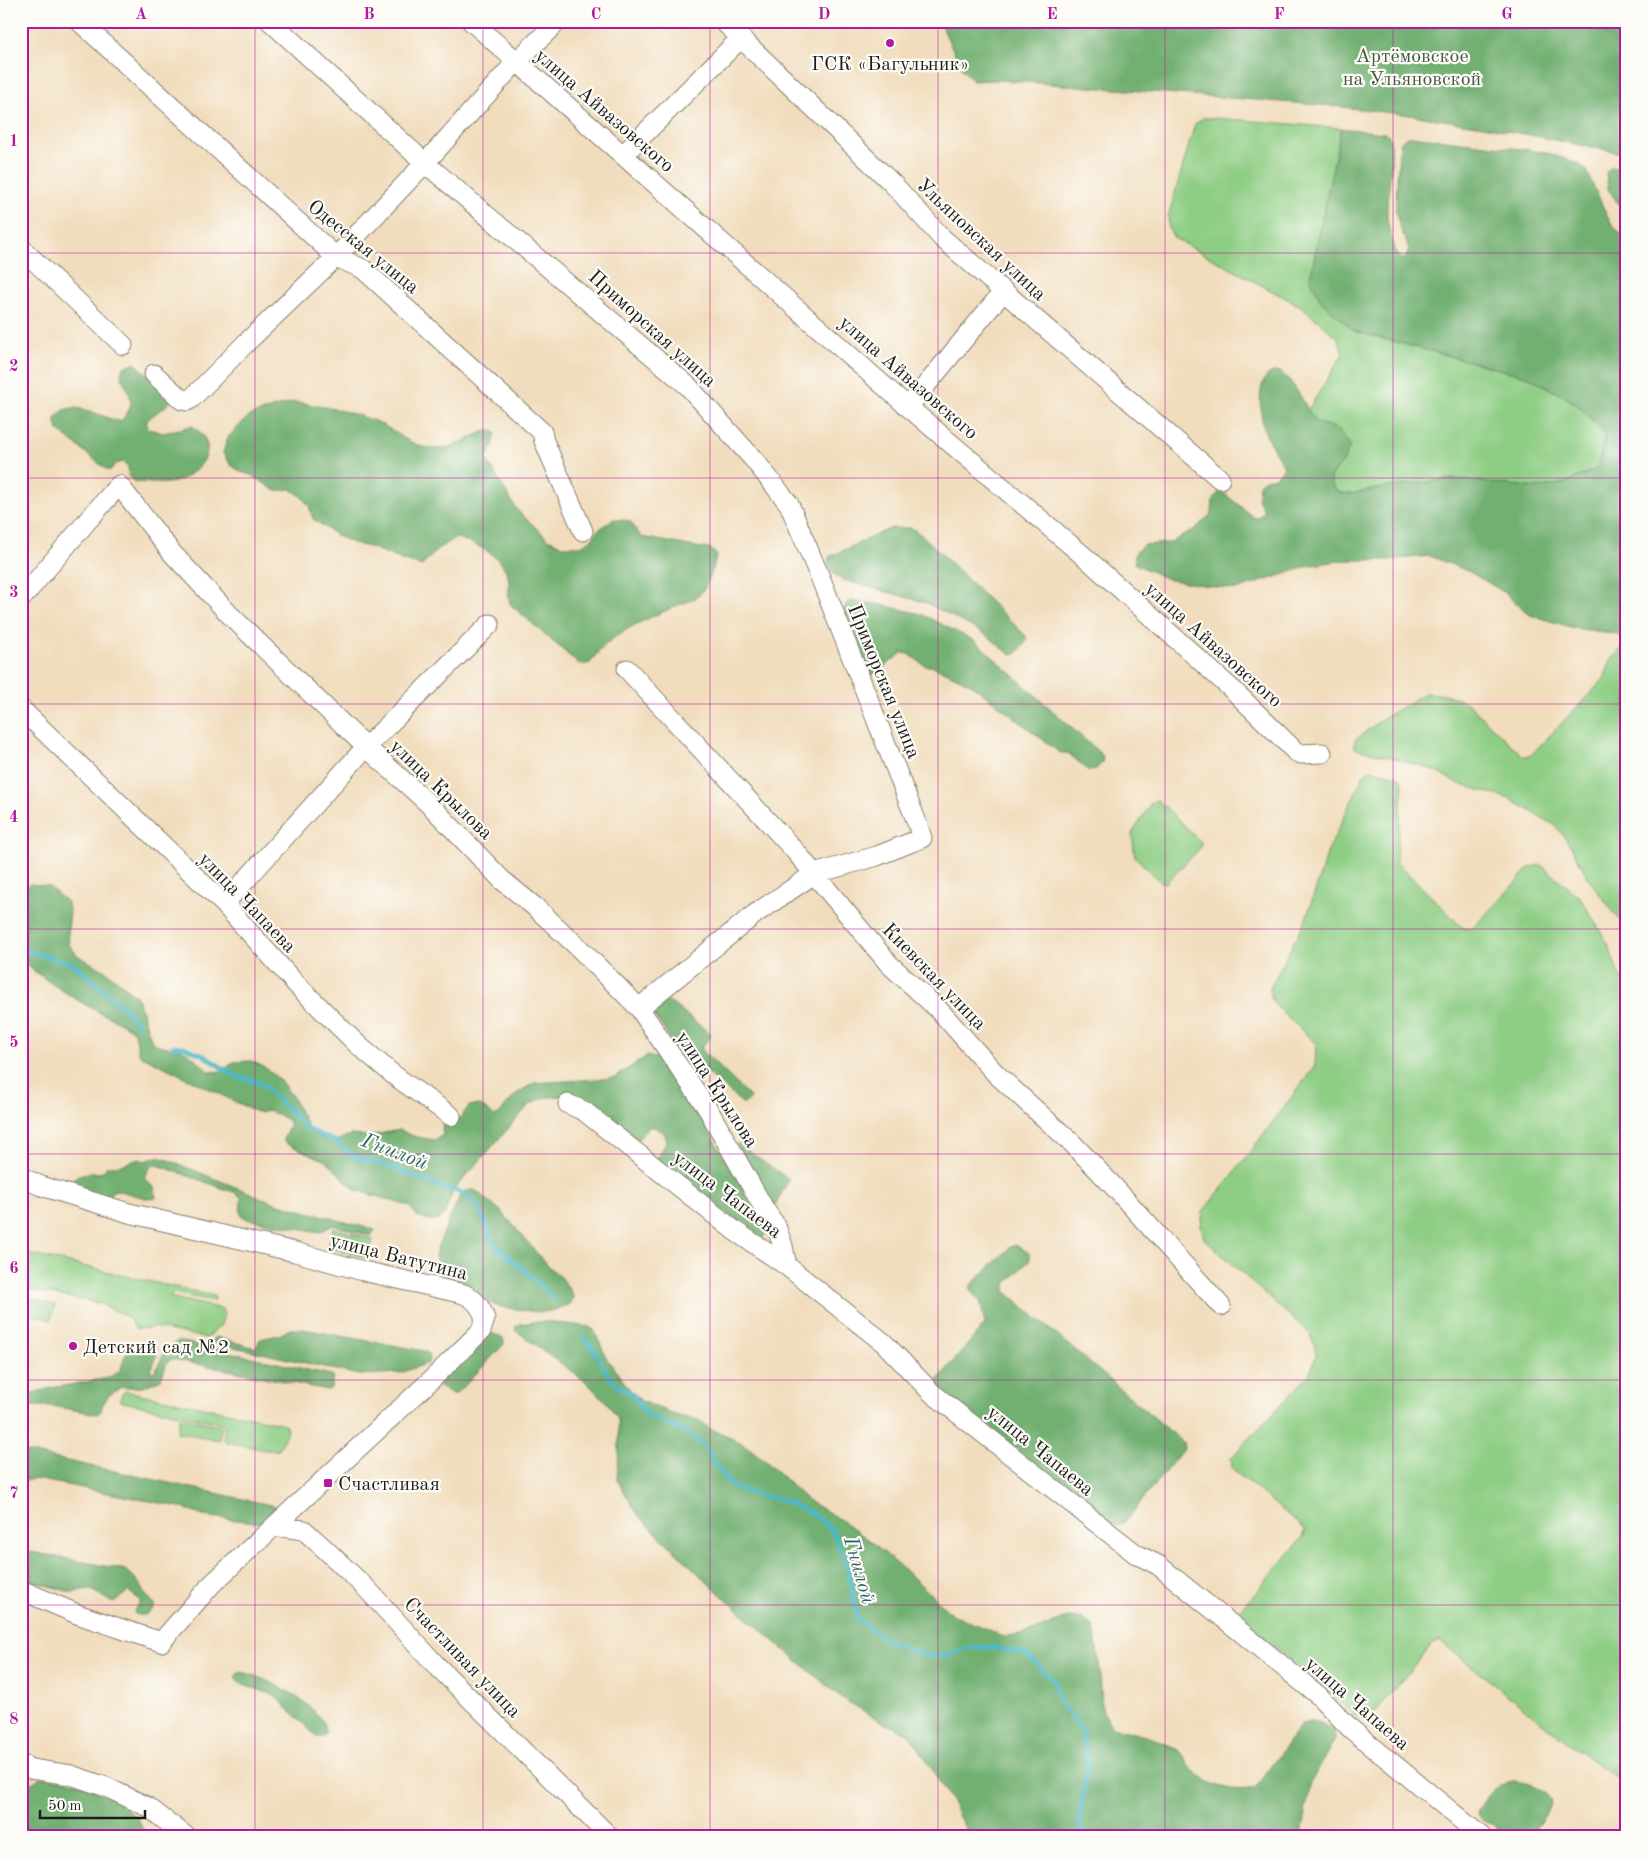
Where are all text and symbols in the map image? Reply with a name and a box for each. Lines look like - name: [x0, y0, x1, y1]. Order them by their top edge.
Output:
- text: A: [135, 7, 147, 23]
- text: B: [363, 7, 375, 23]
- text: C: [591, 7, 601, 23]
- text: D: [818, 7, 830, 23]
- text: E: [1046, 7, 1058, 23]
- text: F: [1274, 7, 1285, 23]
- text: G: [1501, 7, 1513, 23]
- marker: ГСК «Багульник»: [884, 37, 896, 49]
- street label: улица Айвазовского: [530, 46, 677, 177]
- park label: Артёмовское на Ульяновской: [1343, 47, 1481, 90]
- place label: ГСК «Багульник»: [811, 55, 969, 75]
- text: 1: [9, 134, 19, 150]
- street label: Ульяновская улица: [912, 176, 1049, 305]
- street label: Одесская улица: [303, 197, 422, 298]
- street label: Приморская улица: [584, 267, 720, 392]
- street label: улица Айвазовского: [834, 313, 981, 444]
- text: 2: [9, 359, 19, 375]
- street label: улица Айвазовского: [1140, 579, 1285, 712]
- text: 3: [9, 585, 19, 601]
- street label: Приморская улица: [843, 602, 923, 762]
- street label: улица Крылова: [385, 737, 496, 844]
- text: 4: [9, 810, 19, 826]
- street label: улица Чапаева: [194, 849, 299, 957]
- street label: Киевская улица: [878, 920, 989, 1035]
- street label: улица Крылова: [671, 1028, 761, 1152]
- text: 5: [9, 1035, 19, 1051]
- water label: Гнилой: [358, 1130, 430, 1175]
- street label: улица Чапаева: [669, 1148, 785, 1243]
- street label: улица Ватутина: [327, 1231, 470, 1285]
- text: 6: [9, 1261, 19, 1277]
- place label: Детский сад №2: [83, 1338, 229, 1358]
- marker: Детский сад №2: [67, 1340, 79, 1352]
- street label: улица Чапаева: [983, 1403, 1097, 1501]
- place label: Счастливая: [338, 1475, 440, 1495]
- marker: Счастливая: [322, 1477, 334, 1489]
- text: 7: [9, 1486, 19, 1502]
- water label: Гнилой: [839, 1533, 878, 1606]
- street label: Счастливая улица: [399, 1594, 524, 1722]
- street label: улица Чапаева: [1301, 1654, 1413, 1755]
- text: 8: [9, 1712, 19, 1728]
- scale bar: [40, 1788, 145, 1820]
- text: 50 m: [48, 1799, 82, 1814]

